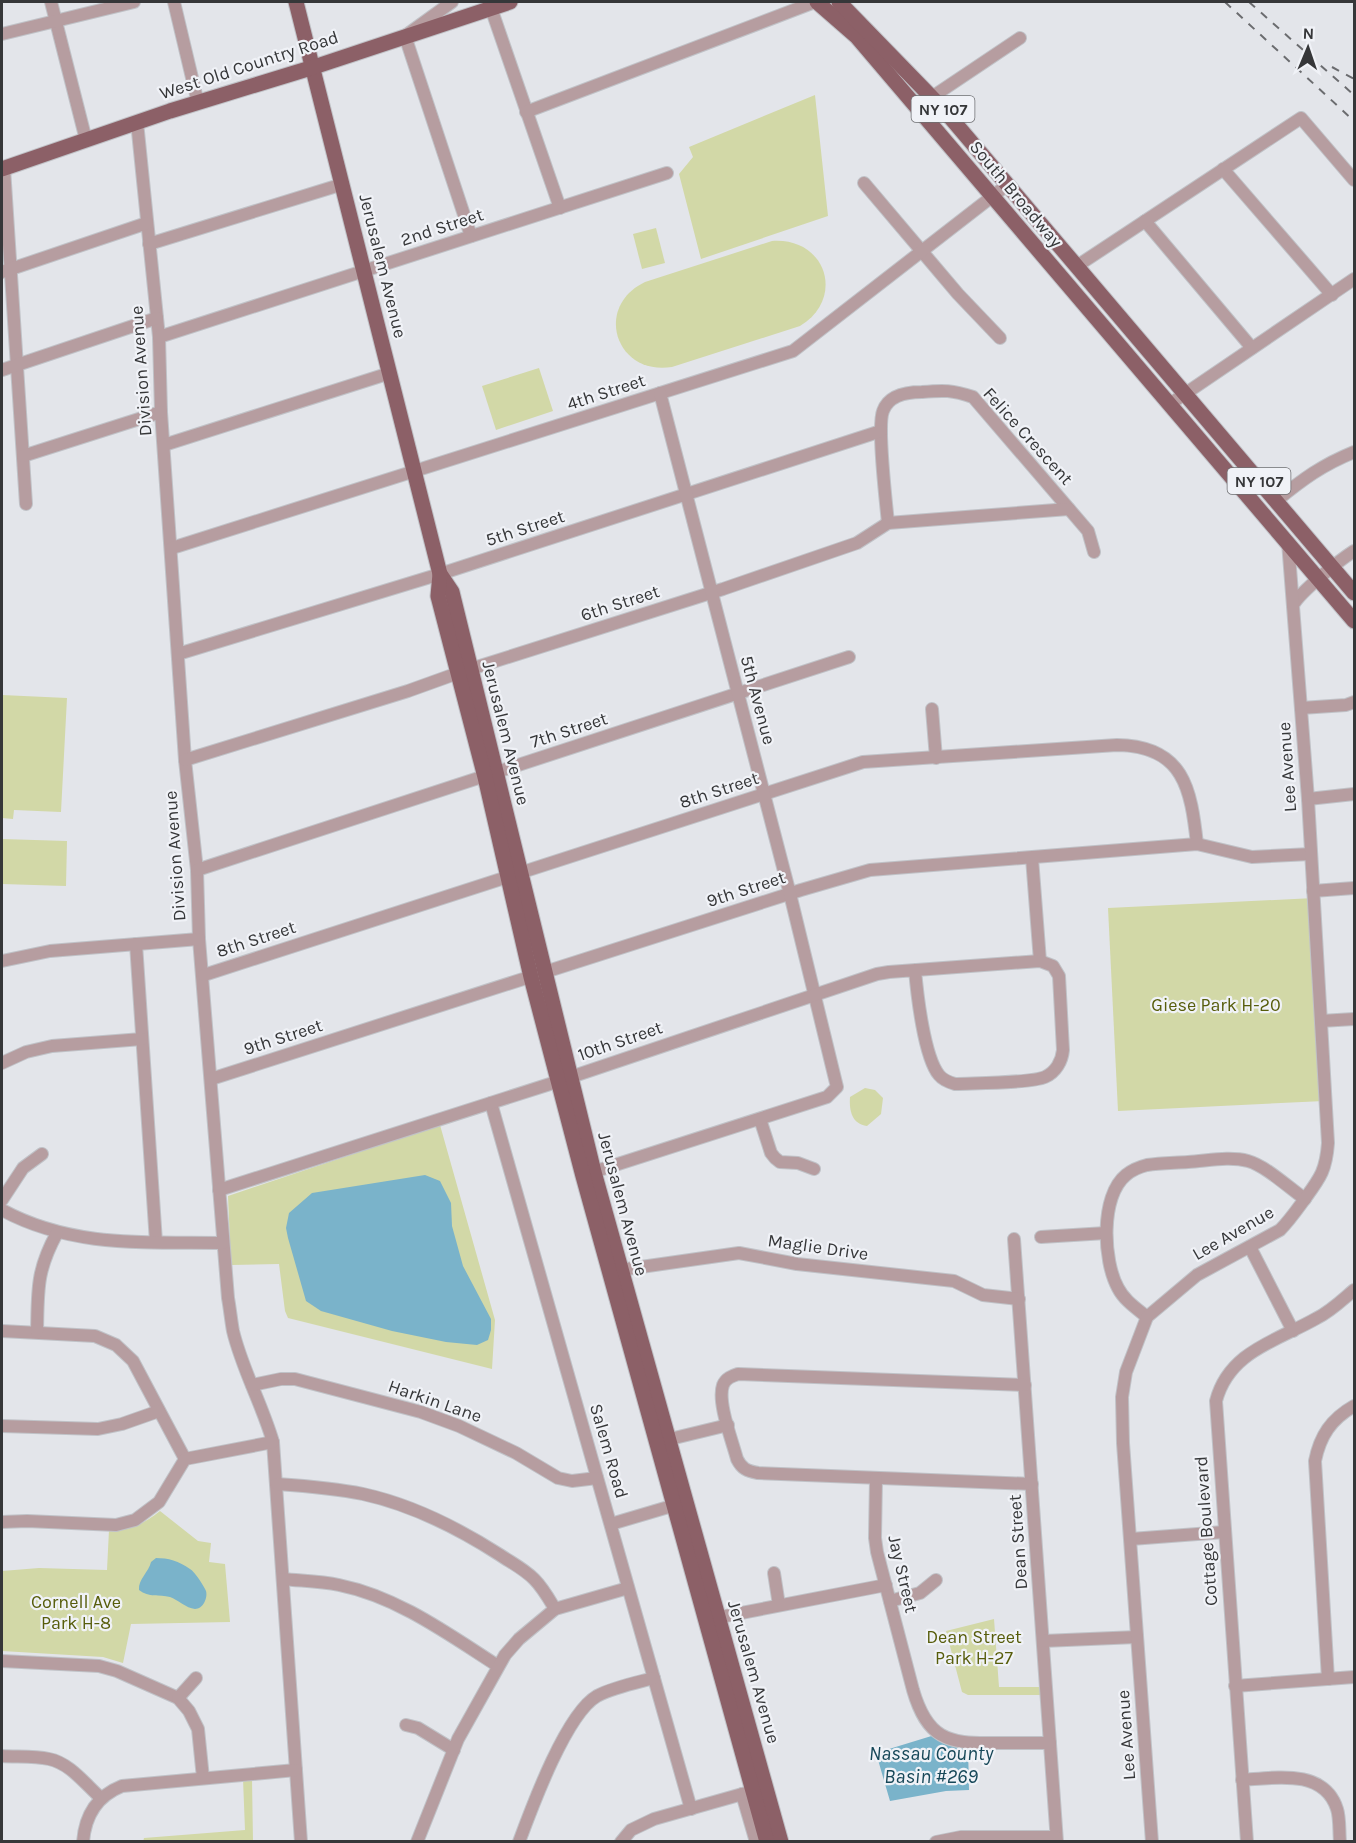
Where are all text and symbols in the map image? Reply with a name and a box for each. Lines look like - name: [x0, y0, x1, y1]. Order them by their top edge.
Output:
- north arrow: [1278, 18, 1338, 78]
- text: N: [1302, 24, 1315, 43]
- street label: West Old Country Road: [157, 26, 341, 104]
- road number: NY 107: [912, 96, 974, 122]
- street label: South Broadway: [965, 136, 1068, 252]
- street label: Jerusalem Avenue: [354, 192, 412, 340]
- street label: 2nd Street: [398, 203, 486, 251]
- street label: Division Avenue: [125, 305, 157, 437]
- street label: 4th Street: [564, 369, 648, 415]
- street label: Felice Crescent: [978, 383, 1078, 490]
- road number: NY 107: [1228, 468, 1290, 494]
- street label: 5th Street: [483, 505, 567, 551]
- street label: 6th Street: [578, 580, 662, 626]
- street label: 5th Avenue: [736, 653, 780, 747]
- street label: Jerusalem Avenue: [477, 659, 535, 807]
- street label: 7th Street: [528, 707, 611, 753]
- street label: Lee Avenue: [1273, 721, 1301, 813]
- street label: 8th Street: [676, 767, 762, 813]
- street label: Division Avenue: [159, 790, 191, 922]
- street label: 9th Street: [704, 866, 788, 912]
- street label: 8th Street: [213, 916, 299, 962]
- park label: Giese Park H-20: [1151, 994, 1281, 1016]
- street label: 9th Street: [241, 1014, 325, 1060]
- street label: 10th Street: [575, 1016, 665, 1066]
- street label: Jerusalem Avenue: [593, 1130, 653, 1278]
- street label: Lee Avenue: [1188, 1201, 1278, 1265]
- street label: Maglie Drive: [766, 1229, 870, 1265]
- street label: Harkin Lane: [385, 1375, 485, 1427]
- street label: Salem Road: [585, 1401, 633, 1501]
- street label: Cottage Boulevard: [1190, 1455, 1222, 1607]
- street label: Dean Street: [1004, 1493, 1032, 1590]
- street label: Jay Street: [883, 1533, 923, 1615]
- park label: Cornell Ave Park H-8: [31, 1591, 121, 1634]
- street label: Jerusalem Avenue: [723, 1598, 785, 1746]
- park label: Dean Street Park H-27: [926, 1626, 1022, 1669]
- street label: Lee Avenue: [1112, 1689, 1140, 1781]
- water label: Nassau County Basin #269: [869, 1742, 995, 1788]

